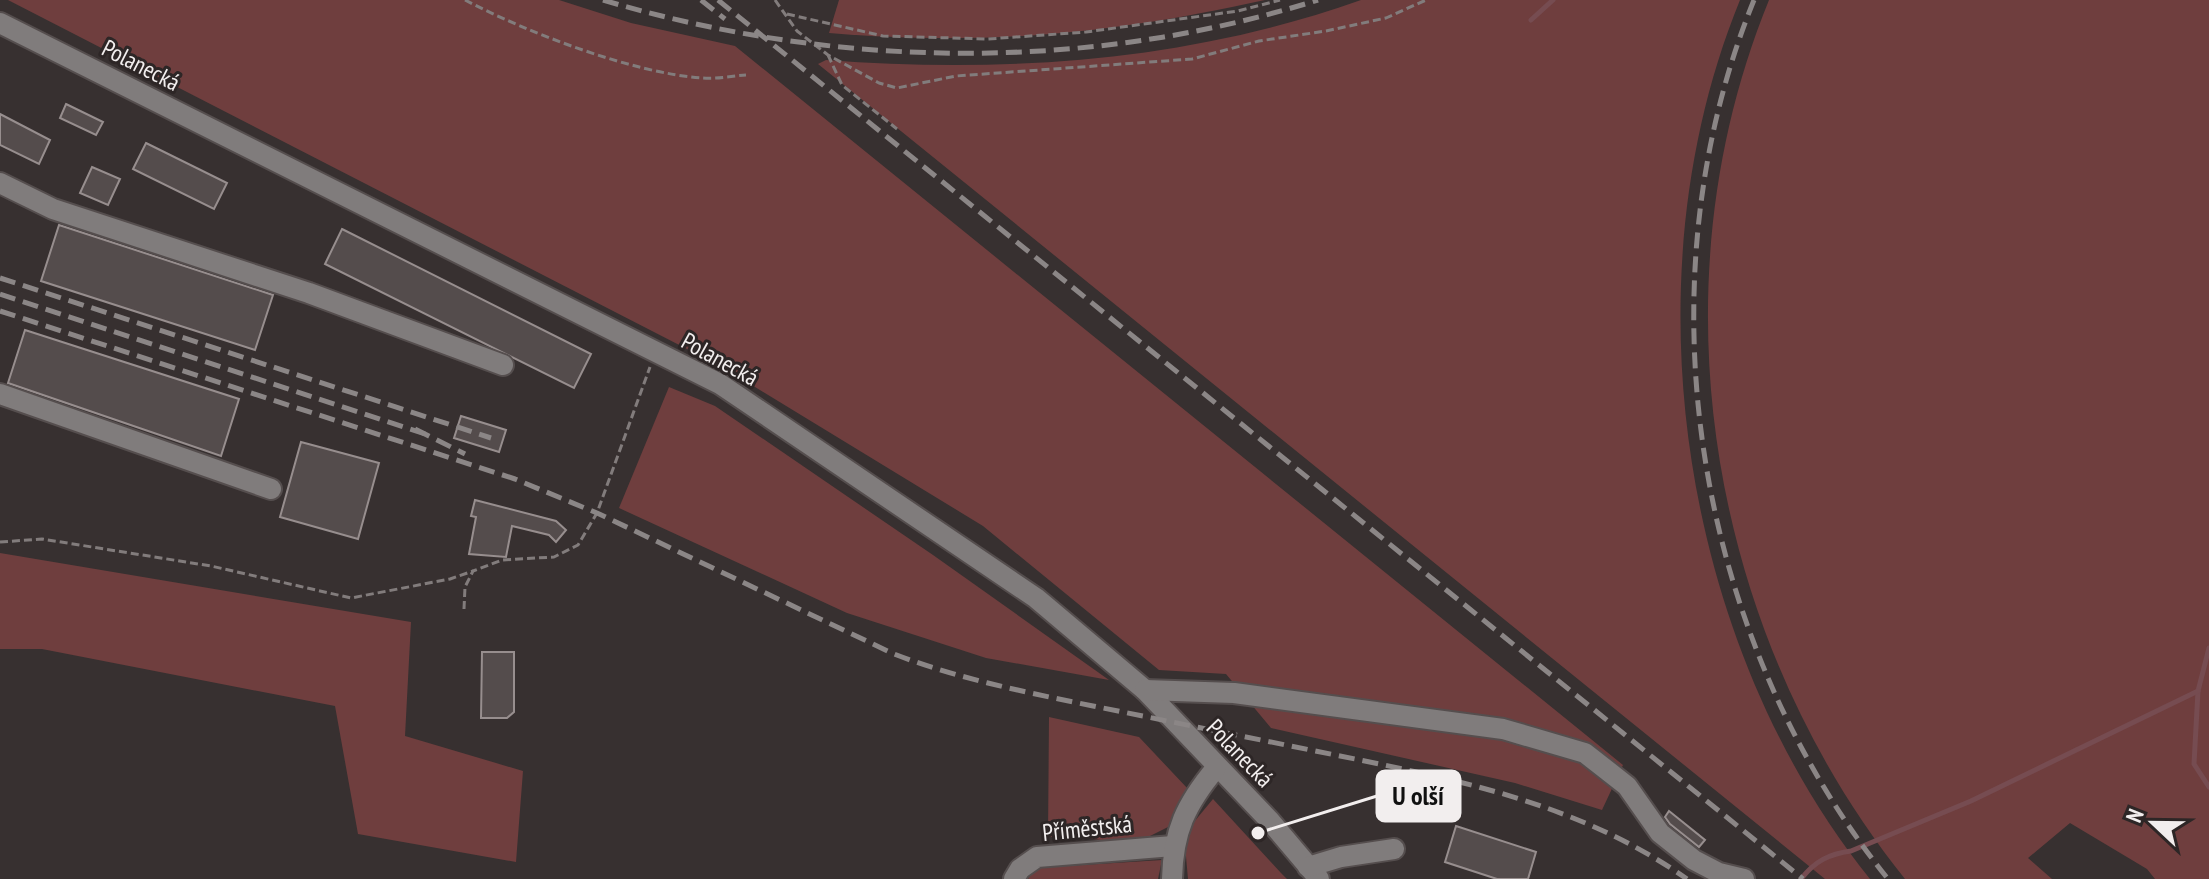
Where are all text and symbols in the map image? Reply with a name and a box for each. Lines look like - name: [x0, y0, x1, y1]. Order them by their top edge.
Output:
- street label: Polanecká: [97, 32, 185, 98]
- street label: Polanecká: [676, 325, 764, 393]
- street label: Polanecká: [1200, 712, 1280, 794]
- callout: U olší: [1377, 771, 1460, 821]
- text: U olší: [1392, 779, 1444, 812]
- north arrow: [2113, 783, 2193, 863]
- text: N: [2119, 805, 2150, 826]
- street label: Příměstská: [1041, 808, 1133, 848]

